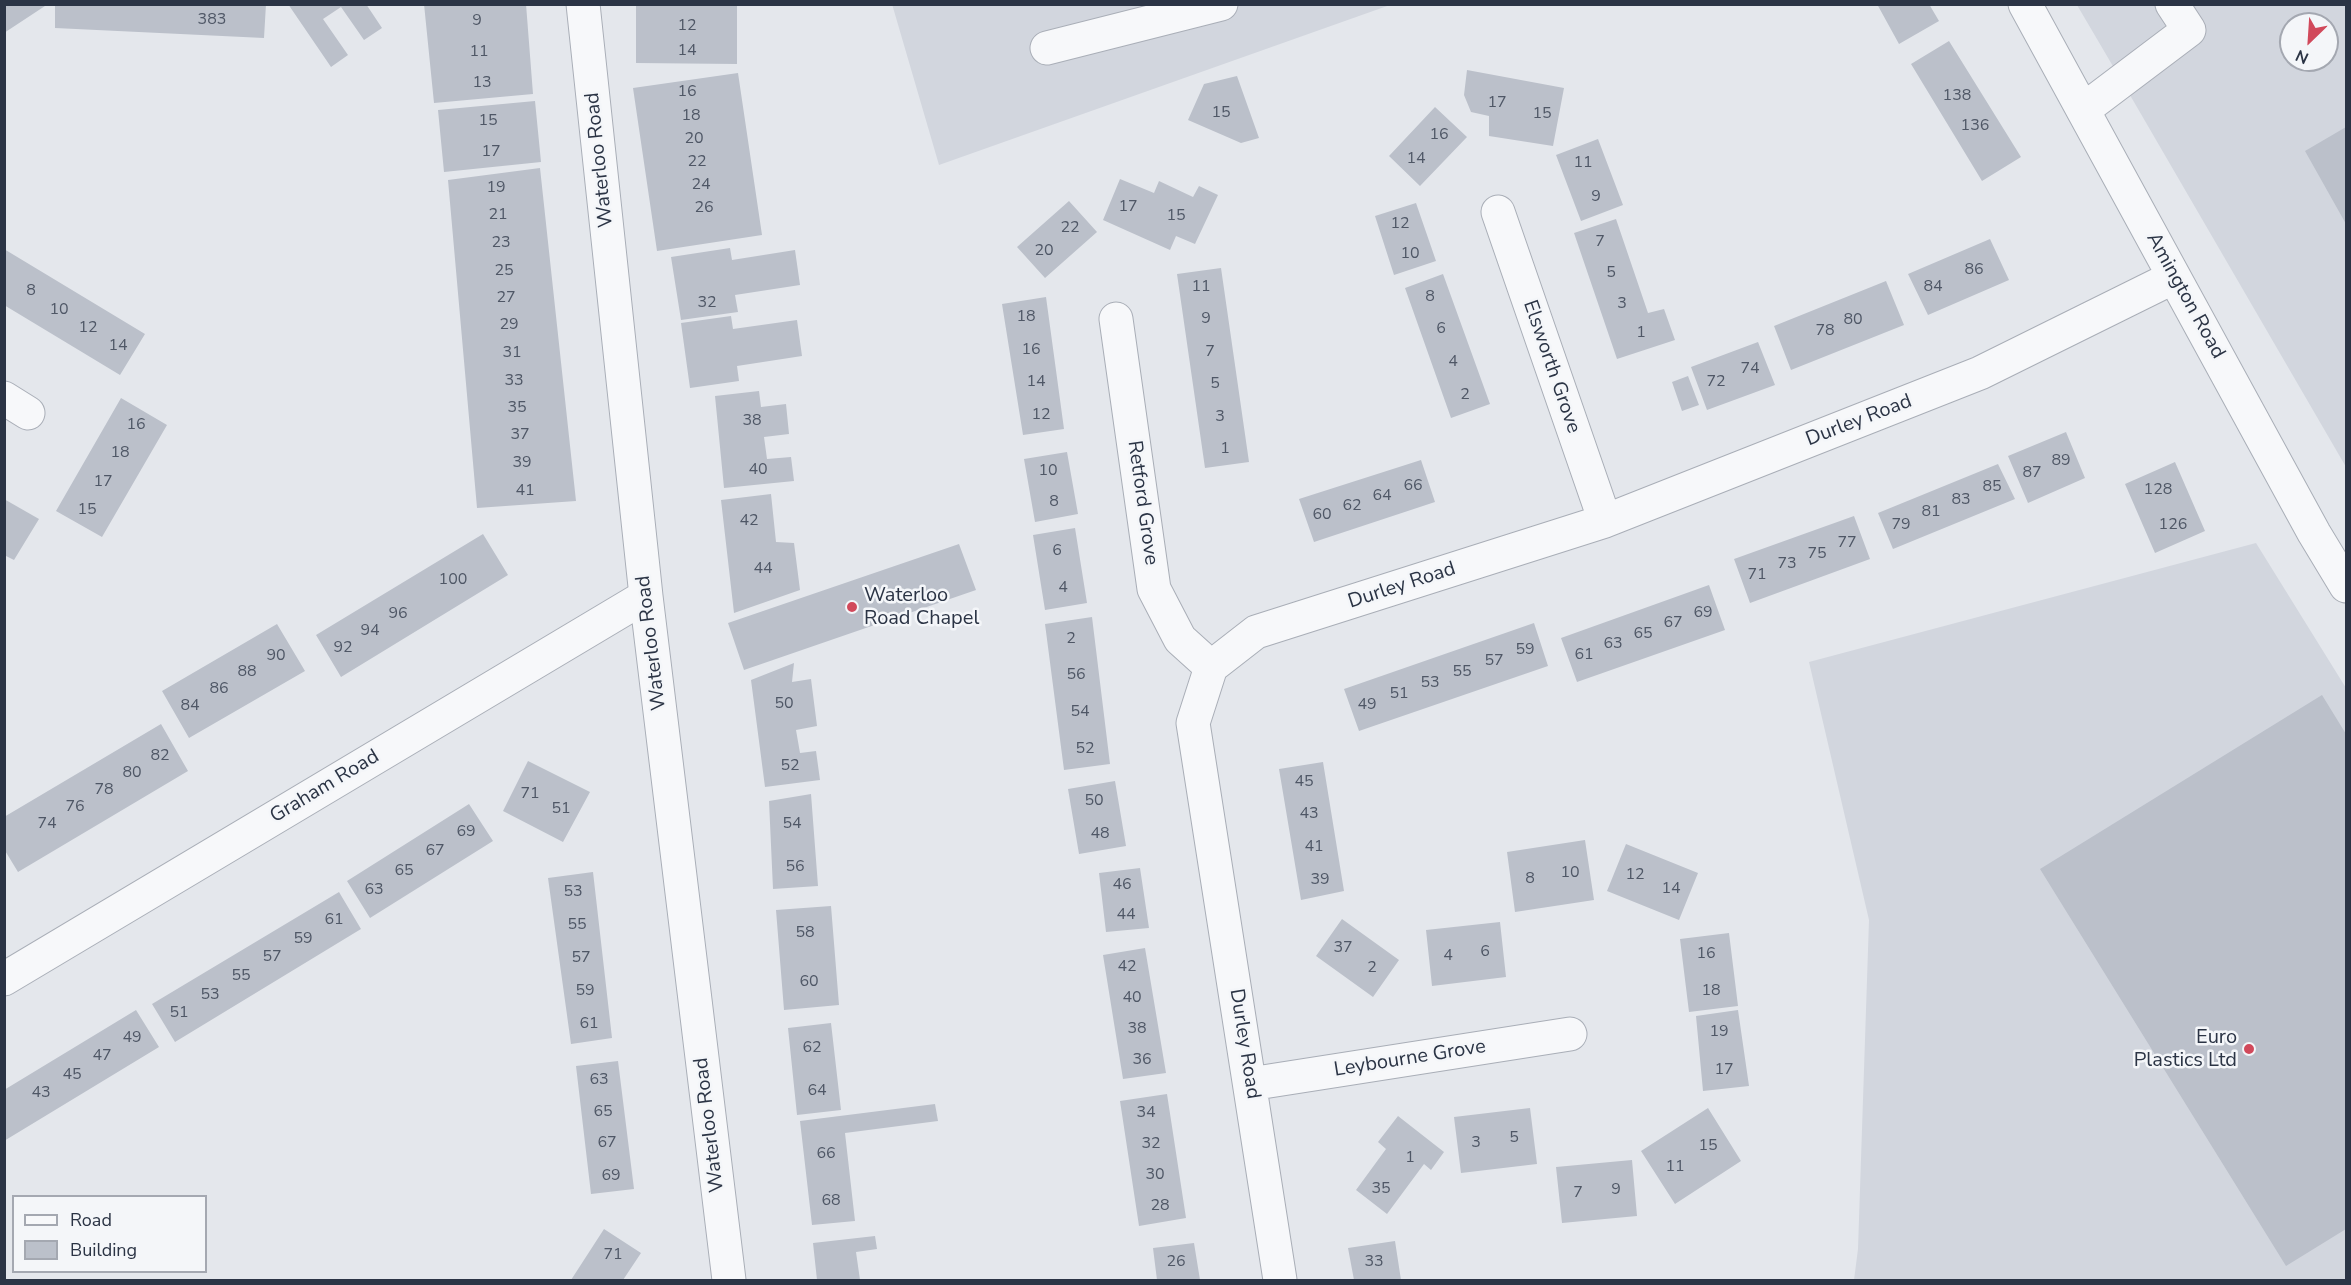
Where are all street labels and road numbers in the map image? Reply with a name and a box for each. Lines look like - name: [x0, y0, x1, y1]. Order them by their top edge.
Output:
- street label: Waterloo Road: [581, 91, 619, 229]
- street label: Amington Road: [2140, 229, 2230, 363]
- street label: Elsworth Grove: [1517, 297, 1585, 437]
- street label: Durley Road: [1803, 390, 1915, 452]
- street label: Retford Grove: [1121, 439, 1163, 567]
- street label: Durley Road: [1345, 557, 1459, 615]
- street label: Waterloo Road: [632, 574, 672, 712]
- street label: Graham Road: [266, 745, 384, 829]
- street label: Durley Road: [1223, 987, 1265, 1101]
- street label: Leybourne Grove: [1332, 1035, 1488, 1083]
- street label: Waterloo Road: [690, 1056, 730, 1194]

